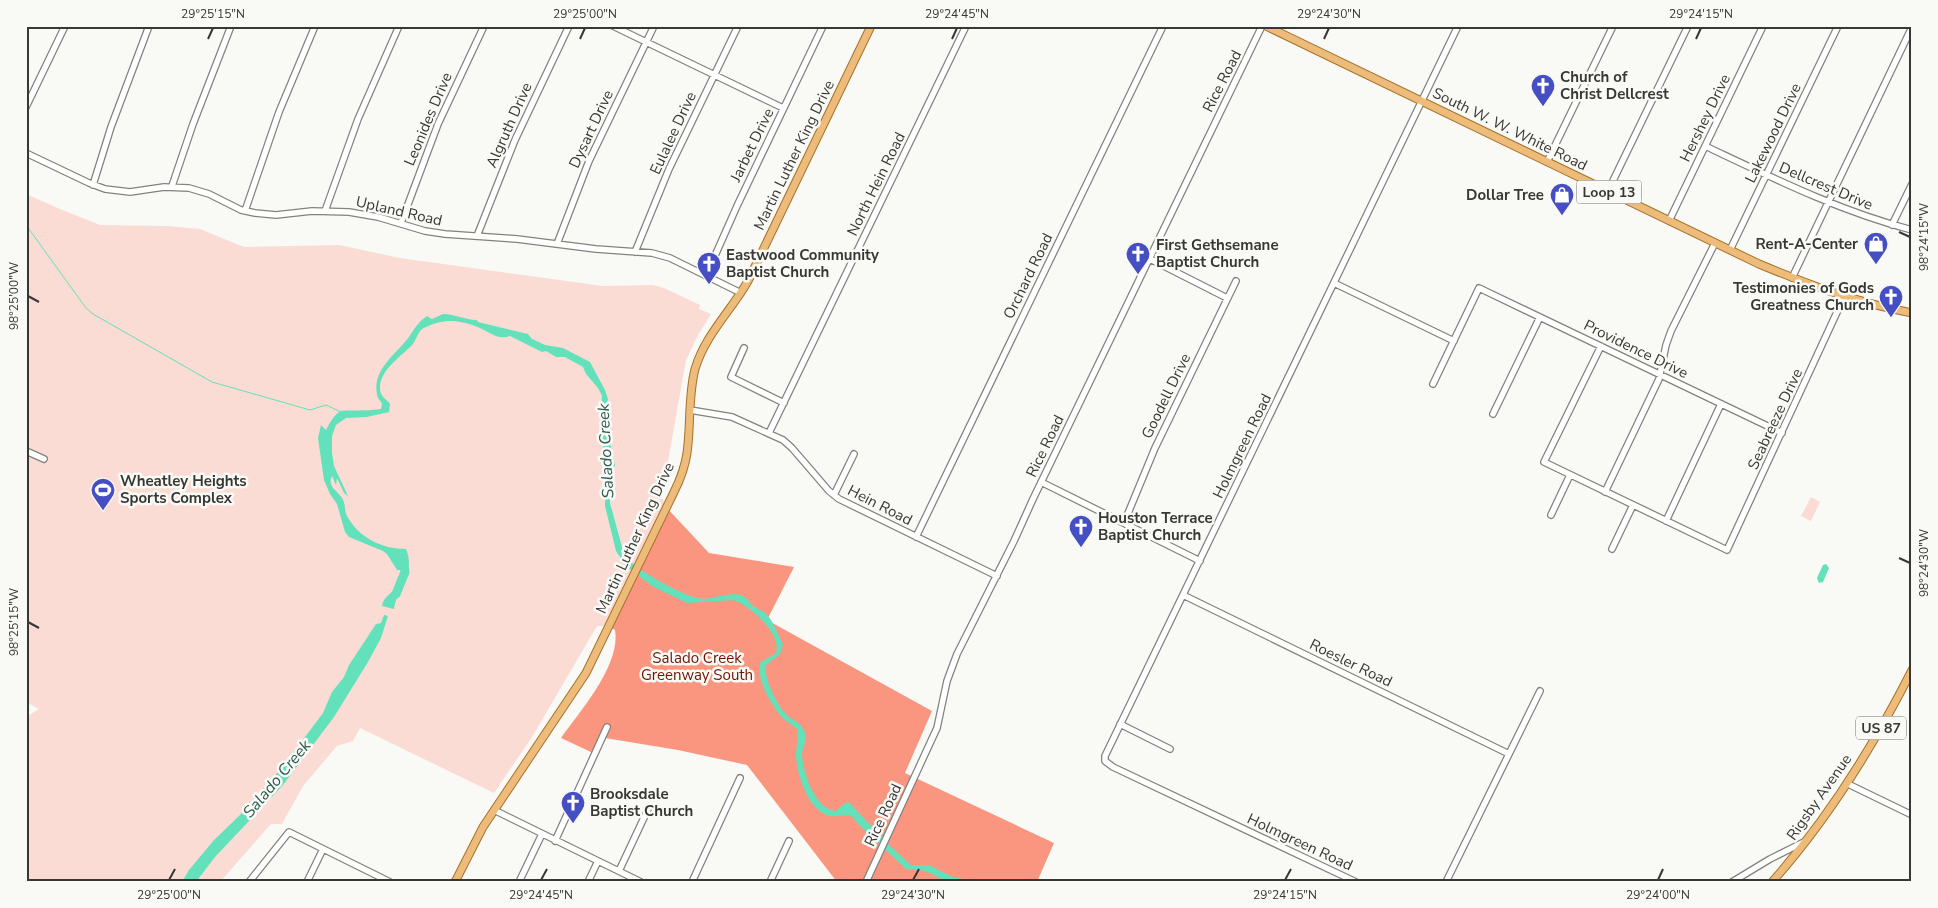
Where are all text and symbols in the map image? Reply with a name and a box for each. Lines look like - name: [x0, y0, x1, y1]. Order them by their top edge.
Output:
- text: 29°25'15"N: [181, 6, 245, 22]
- text: 29°25'00"N: [553, 6, 617, 22]
- text: 29°24'45"N: [925, 6, 989, 22]
- text: 29°24'30"N: [1297, 6, 1361, 22]
- text: 29°24'15"N: [1669, 6, 1733, 22]
- street label: Rice Road: [1198, 47, 1246, 115]
- place label: Church of Christ Dellcrest: [1560, 67, 1669, 104]
- street label: Leonides Drive: [399, 69, 457, 169]
- street label: Hershey Drive: [1675, 71, 1735, 165]
- church icon: Church of Christ Dellcrest: [1530, 73, 1556, 107]
- street label: Martin Luther King Drive: [749, 77, 839, 233]
- street label: Algruth Drive: [481, 79, 537, 171]
- street label: Lakewood Drive: [1740, 80, 1806, 186]
- street label: South W. W. White Road: [1429, 83, 1591, 175]
- street label: Dysart Drive: [564, 87, 618, 171]
- street label: Eulalee Drive: [645, 88, 701, 178]
- street label: Jarbet Drive: [725, 105, 778, 186]
- street label: North Hein Road: [842, 129, 910, 239]
- street label: Dellcrest Drive: [1776, 157, 1876, 215]
- road number: Loop 13: [1576, 180, 1642, 203]
- shop icon: Dollar Tree: [1549, 182, 1575, 216]
- place label: Dollar Tree: [1466, 185, 1544, 205]
- street label: Upland Road: [354, 191, 444, 231]
- text: 98°24'15"W: [1916, 203, 1932, 271]
- street label: Orchard Road: [999, 230, 1057, 322]
- shop icon: Rent-A-Center: [1863, 231, 1889, 265]
- place label: Rent-A-Center: [1755, 234, 1858, 254]
- place label: First Gethsemane Baptist Church: [1156, 235, 1279, 272]
- church icon: First Gethsemane Baptist Church: [1125, 241, 1151, 275]
- place label: Eastwood Community Baptist Church: [726, 245, 879, 282]
- church icon: Eastwood Community Baptist Church: [696, 251, 722, 285]
- text: 98°25'00"W: [6, 262, 22, 330]
- place label: Testimonies of Gods Greatness Church: [1733, 278, 1874, 315]
- church icon: Testimonies of Gods Greatness Church: [1878, 284, 1904, 318]
- street label: Providence Drive: [1581, 315, 1691, 383]
- street label: Goodell Drive: [1137, 350, 1195, 442]
- street label: Seabreeze Drive: [1743, 365, 1807, 473]
- street label: Holmgreen Road: [1208, 390, 1276, 502]
- water label: Salado Creek: [592, 402, 619, 499]
- street label: Rice Road: [1021, 411, 1069, 481]
- street label: Martin Luther King Drive: [591, 459, 679, 617]
- place label: Wheatley Heights Sports Complex: [120, 471, 247, 508]
- sports icon: Wheatley Heights Sports Complex: [90, 477, 116, 511]
- street label: Hein Road: [844, 480, 916, 530]
- place label: Houston Terrace Baptist Church: [1098, 508, 1213, 545]
- church icon: Houston Terrace Baptist Church: [1068, 514, 1094, 548]
- text: 98°24'30"W: [1916, 529, 1932, 597]
- text: 98°25'15"W: [6, 588, 22, 656]
- street label: Roesler Road: [1306, 634, 1396, 692]
- park label: Salado Creek Greenway South: [641, 648, 753, 685]
- road number: US 87: [1856, 716, 1906, 740]
- water label: Salado Creek: [238, 735, 317, 823]
- street label: Rigsby Avenue: [1782, 750, 1856, 844]
- street label: Rice Road: [860, 780, 906, 850]
- place label: Brooksdale Baptist Church: [590, 784, 693, 821]
- church icon: Brooksdale Baptist Church: [560, 790, 586, 824]
- street label: Holmgreen Road: [1244, 809, 1356, 875]
- text: 29°25'00"N: [137, 887, 201, 903]
- text: 29°24'45"N: [509, 887, 573, 903]
- text: 29°24'30"N: [881, 887, 945, 903]
- text: 29°24'15"N: [1253, 887, 1317, 903]
- text: 29°24'00"N: [1626, 887, 1690, 903]

